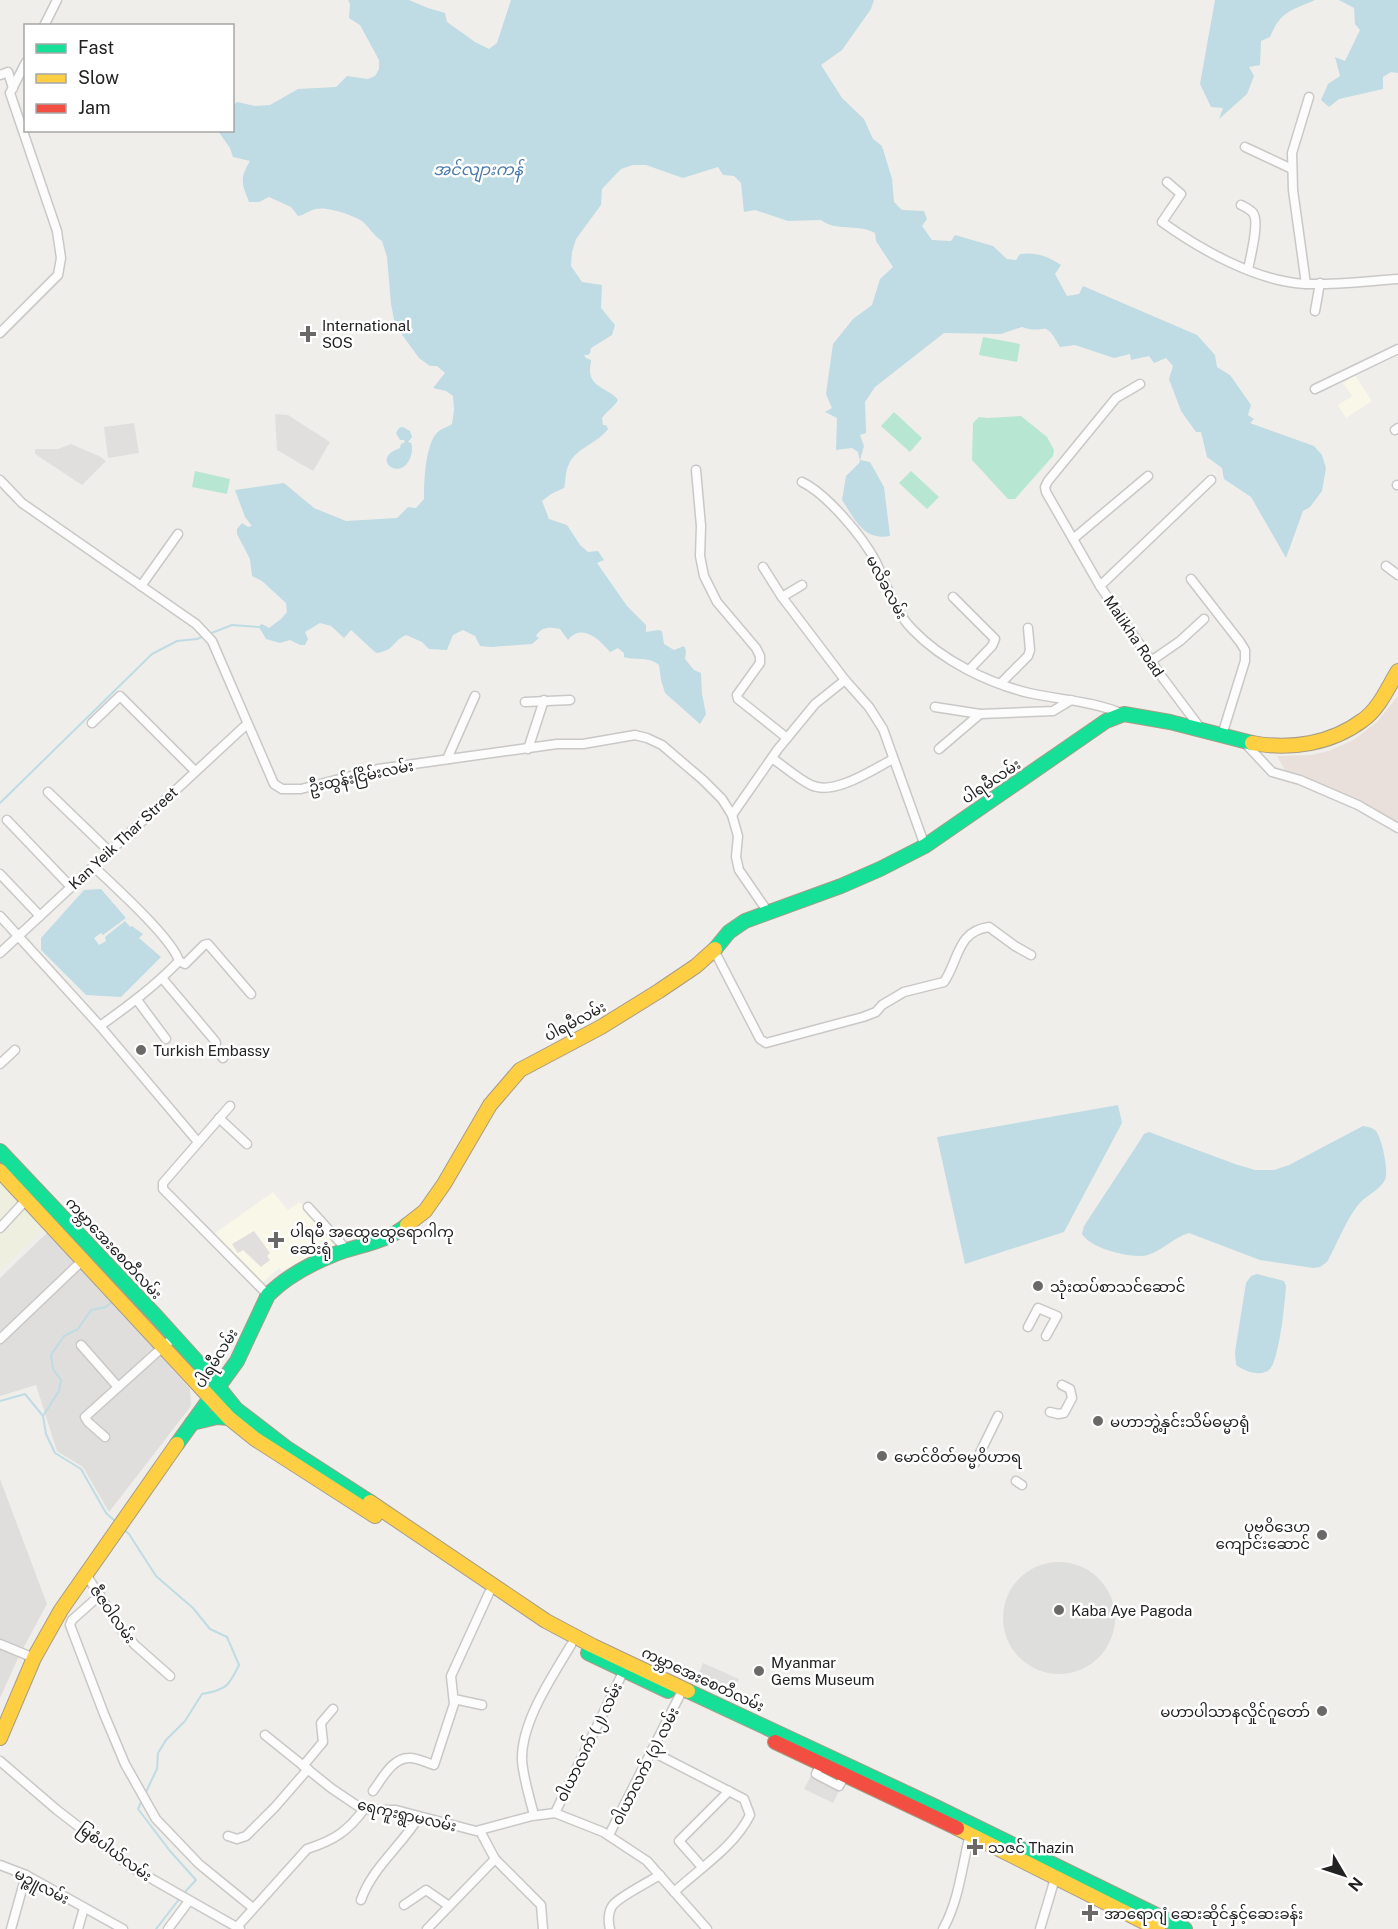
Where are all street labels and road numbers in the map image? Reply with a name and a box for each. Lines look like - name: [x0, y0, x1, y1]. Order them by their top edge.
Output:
- street label: မလိခလမ်း: [863, 552, 912, 622]
- street label: Malikha Road: [1101, 592, 1167, 680]
- street label: ပါရမီလမ်း: [958, 754, 1026, 810]
- street label: ဦးထွန်းငြိမ်းလမ်း: [307, 756, 416, 799]
- street label: Kan Yeik Thar Street: [65, 783, 181, 893]
- street label: ပါရမီလမ်း: [541, 997, 610, 1048]
- street label: ကမ္ဘာအေးစေတီလမ်း: [60, 1193, 166, 1305]
- street label: ပါရမီလမ်း: [190, 1325, 244, 1393]
- street label: ဇီဇဝါလမ်း: [87, 1581, 140, 1646]
- street label: ကမ္ဘာအေးစေတီလမ်း: [638, 1642, 767, 1718]
- street label: ဝါယာလက် (၂) လမ်း: [552, 1679, 629, 1806]
- street label: ဝါယာလက် (၃) လမ်း: [607, 1704, 686, 1829]
- street label: ရေကူးရွာမလမ်း: [355, 1794, 458, 1839]
- street label: မြစံပါယ်လမ်း: [72, 1819, 156, 1888]
- street label: မဉ္ဇူလမ်း: [10, 1864, 73, 1911]

